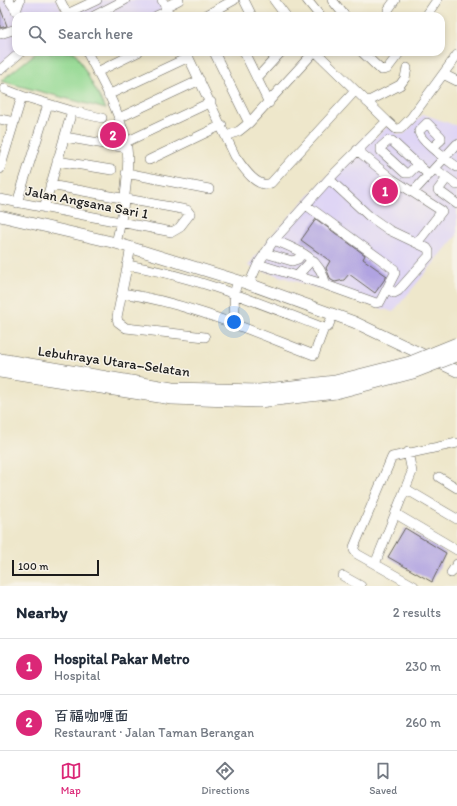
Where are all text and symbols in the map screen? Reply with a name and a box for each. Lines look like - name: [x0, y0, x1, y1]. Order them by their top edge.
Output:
- search box: [12, 12, 445, 56]
- icon: search: [26, 23, 48, 45]
- text: Search here: [58, 25, 133, 43]
- pin: 2: [100, 120, 126, 150]
- pin: 1: [372, 176, 398, 206]
- street label: Jalan Angsana Sari 1: [24, 182, 150, 223]
- your location: [224, 312, 244, 332]
- street label: Lebuhraya Utara–Selatan: [37, 342, 191, 381]
- scale bar: [12, 558, 99, 577]
- text: 100 m: [18, 560, 48, 573]
- text: Nearby: [16, 602, 68, 622]
- text: 2 results: [393, 605, 441, 620]
- text: Hospital Pakar Metro: [54, 650, 190, 668]
- text: 1: [26, 659, 32, 674]
- text: 230 m: [405, 659, 441, 674]
- text: Hospital: [54, 668, 101, 683]
- text: 百福咖喱面: [54, 707, 129, 725]
- text: 2: [26, 715, 32, 730]
- text: 260 m: [405, 715, 441, 730]
- text: Restaurant · Jalan Taman Berangan: [54, 725, 254, 740]
- tab: Map: [60, 760, 82, 797]
- tab: Directions: [201, 760, 250, 797]
- tab: Saved: [369, 760, 397, 797]

